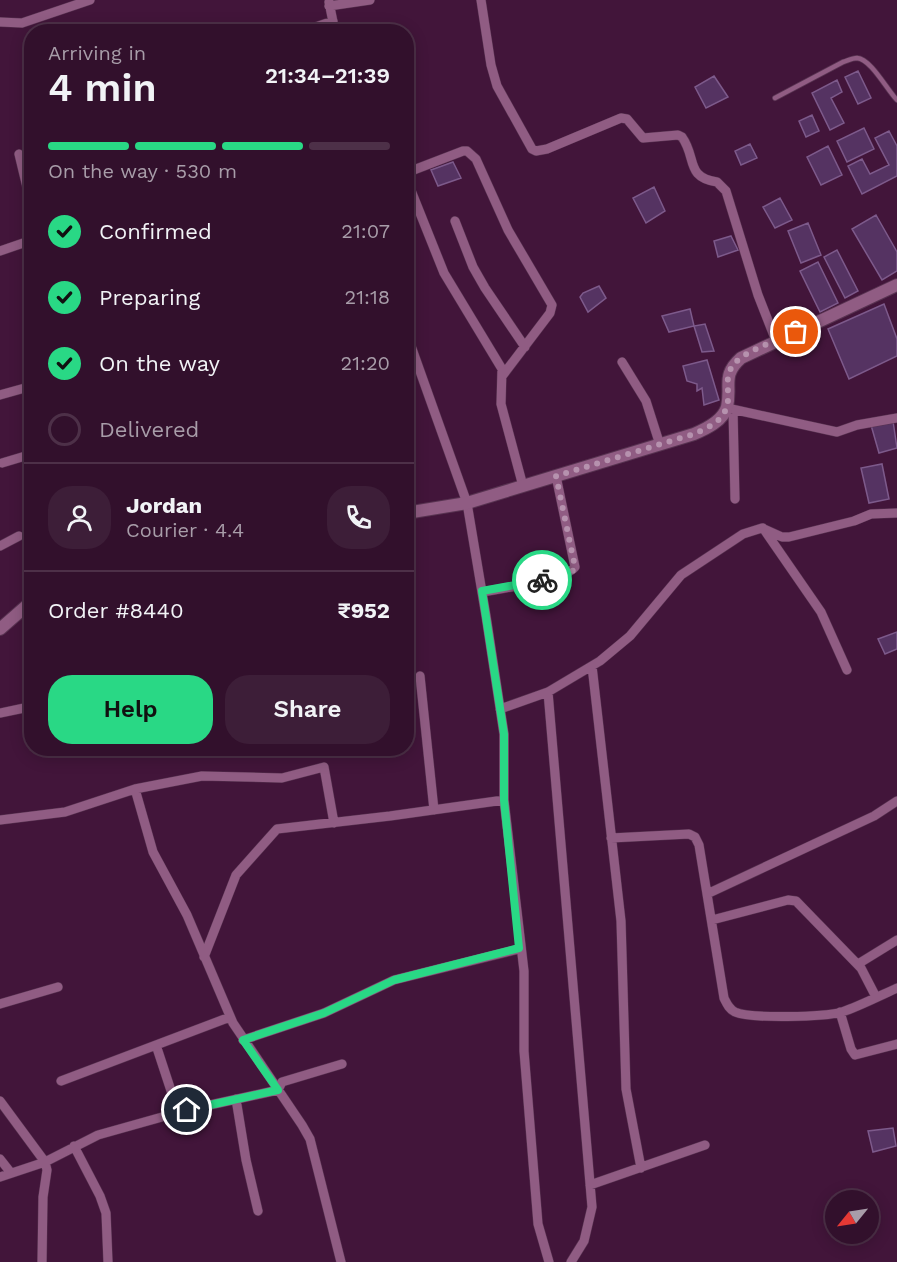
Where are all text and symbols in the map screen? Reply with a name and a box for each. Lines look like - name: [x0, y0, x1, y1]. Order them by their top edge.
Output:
- text: Arriving in: [48, 41, 146, 65]
- text: 21:34–21:39: [265, 63, 390, 88]
- text: 4 min: [48, 65, 157, 110]
- text: On the way · 530 m: [48, 159, 237, 183]
- icon: check: [48, 215, 81, 248]
- text: Confirmed: [99, 219, 212, 244]
- text: 21:07: [341, 219, 390, 243]
- icon: check: [48, 281, 81, 314]
- text: Preparing: [99, 285, 200, 310]
- text: 21:18: [345, 285, 390, 309]
- pin: [770, 306, 821, 357]
- icon: bag: [779, 315, 812, 348]
- icon: check: [48, 347, 81, 380]
- text: On the way: [99, 351, 220, 376]
- text: 21:20: [341, 351, 390, 375]
- text: Delivered: [99, 417, 199, 442]
- button: person: [48, 486, 111, 549]
- button: phone: [327, 486, 390, 549]
- text: Jordan: [126, 493, 202, 518]
- text: Courier · 4.4: [126, 518, 244, 542]
- courier: [512, 550, 572, 610]
- icon: bike: [526, 564, 559, 597]
- text: Order #8440: [48, 598, 184, 623]
- text: ₹952: [337, 598, 390, 623]
- button: Help: [48, 675, 213, 744]
- button: Share: [225, 675, 390, 744]
- pin: [161, 1084, 212, 1135]
- icon: home: [170, 1093, 203, 1126]
- north arrow: [825, 1190, 879, 1244]
- map controls: [825, 1190, 879, 1244]

